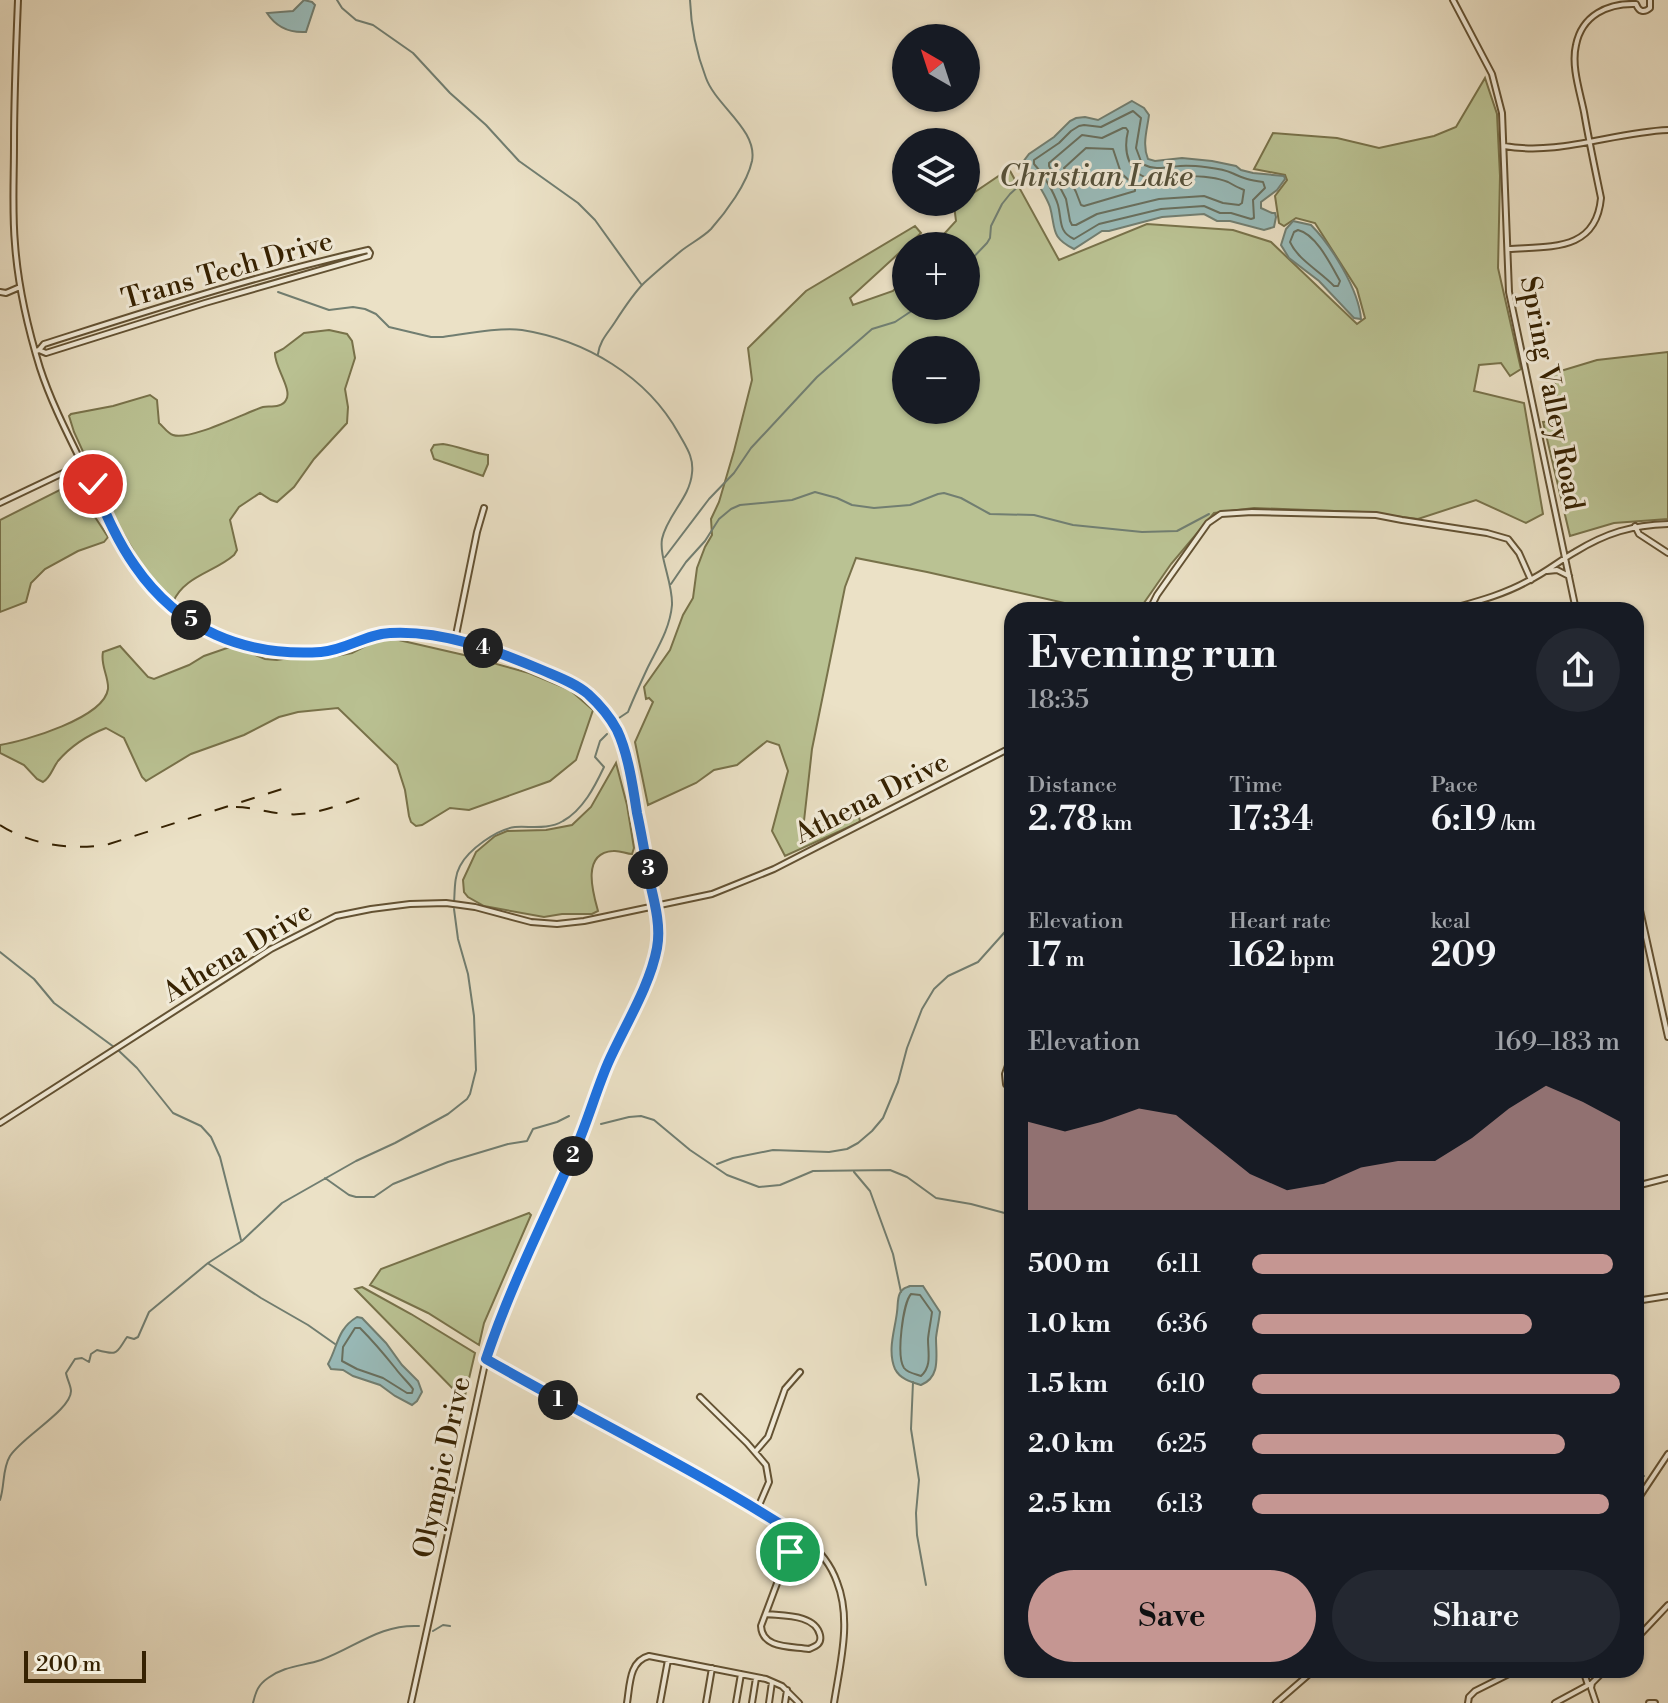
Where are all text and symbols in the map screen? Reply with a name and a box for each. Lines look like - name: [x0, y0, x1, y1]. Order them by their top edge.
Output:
- north arrow: [892, 24, 980, 112]
- map controls: [892, 24, 980, 424]
- button: layers: [892, 128, 980, 216]
- water label: Christian Lake: [999, 158, 1193, 196]
- street label: Trans Tech Drive: [118, 224, 337, 317]
- button: +: [892, 232, 980, 320]
- street label: Spring Valley Road: [1512, 273, 1591, 513]
- button: −: [892, 336, 980, 424]
- pin: [59, 450, 127, 518]
- icon: check: [71, 462, 115, 506]
- pin: 5: [171, 600, 211, 640]
- text: 5: [184, 606, 198, 633]
- text: Evening run: [1028, 626, 1277, 681]
- pin: 4: [463, 628, 503, 668]
- button: share: [1536, 628, 1620, 712]
- text: 4: [476, 634, 490, 661]
- text: 18:35: [1028, 684, 1089, 716]
- street label: Athena Drive: [788, 745, 955, 853]
- text: Distance: [1028, 772, 1117, 799]
- text: Time: [1229, 772, 1282, 799]
- text: Pace: [1431, 772, 1478, 799]
- text: 2.78: [1028, 799, 1097, 841]
- text: 17:34: [1229, 799, 1314, 841]
- text: 6:19: [1431, 799, 1497, 841]
- text: km: [1097, 810, 1133, 837]
- text: /km: [1497, 810, 1536, 837]
- pin: 3: [628, 849, 668, 889]
- text: 3: [641, 855, 655, 882]
- street label: Athena Drive: [156, 894, 319, 1011]
- text: Elevation: [1028, 908, 1123, 935]
- text: Heart rate: [1229, 908, 1331, 935]
- text: kcal: [1431, 908, 1471, 935]
- text: 17: [1028, 935, 1061, 977]
- text: 162: [1229, 935, 1286, 977]
- text: 209: [1431, 935, 1496, 977]
- text: m: [1061, 946, 1085, 973]
- text: bpm: [1286, 946, 1335, 973]
- text: Elevation: [1028, 1026, 1141, 1058]
- text: 169–183 m: [1495, 1026, 1620, 1058]
- pin: 2: [553, 1136, 593, 1176]
- text: 2: [566, 1142, 580, 1169]
- text: 500 m: [1028, 1248, 1110, 1280]
- text: 6:11: [1156, 1248, 1201, 1280]
- text: 1.0 km: [1028, 1308, 1111, 1340]
- text: 6:36: [1156, 1308, 1208, 1340]
- text: 1.5 km: [1028, 1368, 1108, 1400]
- text: 6:10: [1156, 1368, 1205, 1400]
- street label: Olympic Drive: [406, 1373, 479, 1561]
- pin: 1: [538, 1380, 578, 1420]
- text: 1: [553, 1386, 563, 1413]
- text: 2.0 km: [1028, 1428, 1114, 1460]
- text: 6:25: [1156, 1428, 1207, 1460]
- text: 2.5 km: [1028, 1488, 1111, 1520]
- text: 6:13: [1156, 1488, 1203, 1520]
- pin: [756, 1518, 824, 1586]
- icon: arrive: [768, 1530, 812, 1574]
- button: Save: [1028, 1570, 1316, 1662]
- button: Share: [1332, 1570, 1620, 1662]
- scale bar: [24, 1647, 146, 1683]
- text: 200 m: [36, 1651, 102, 1678]

